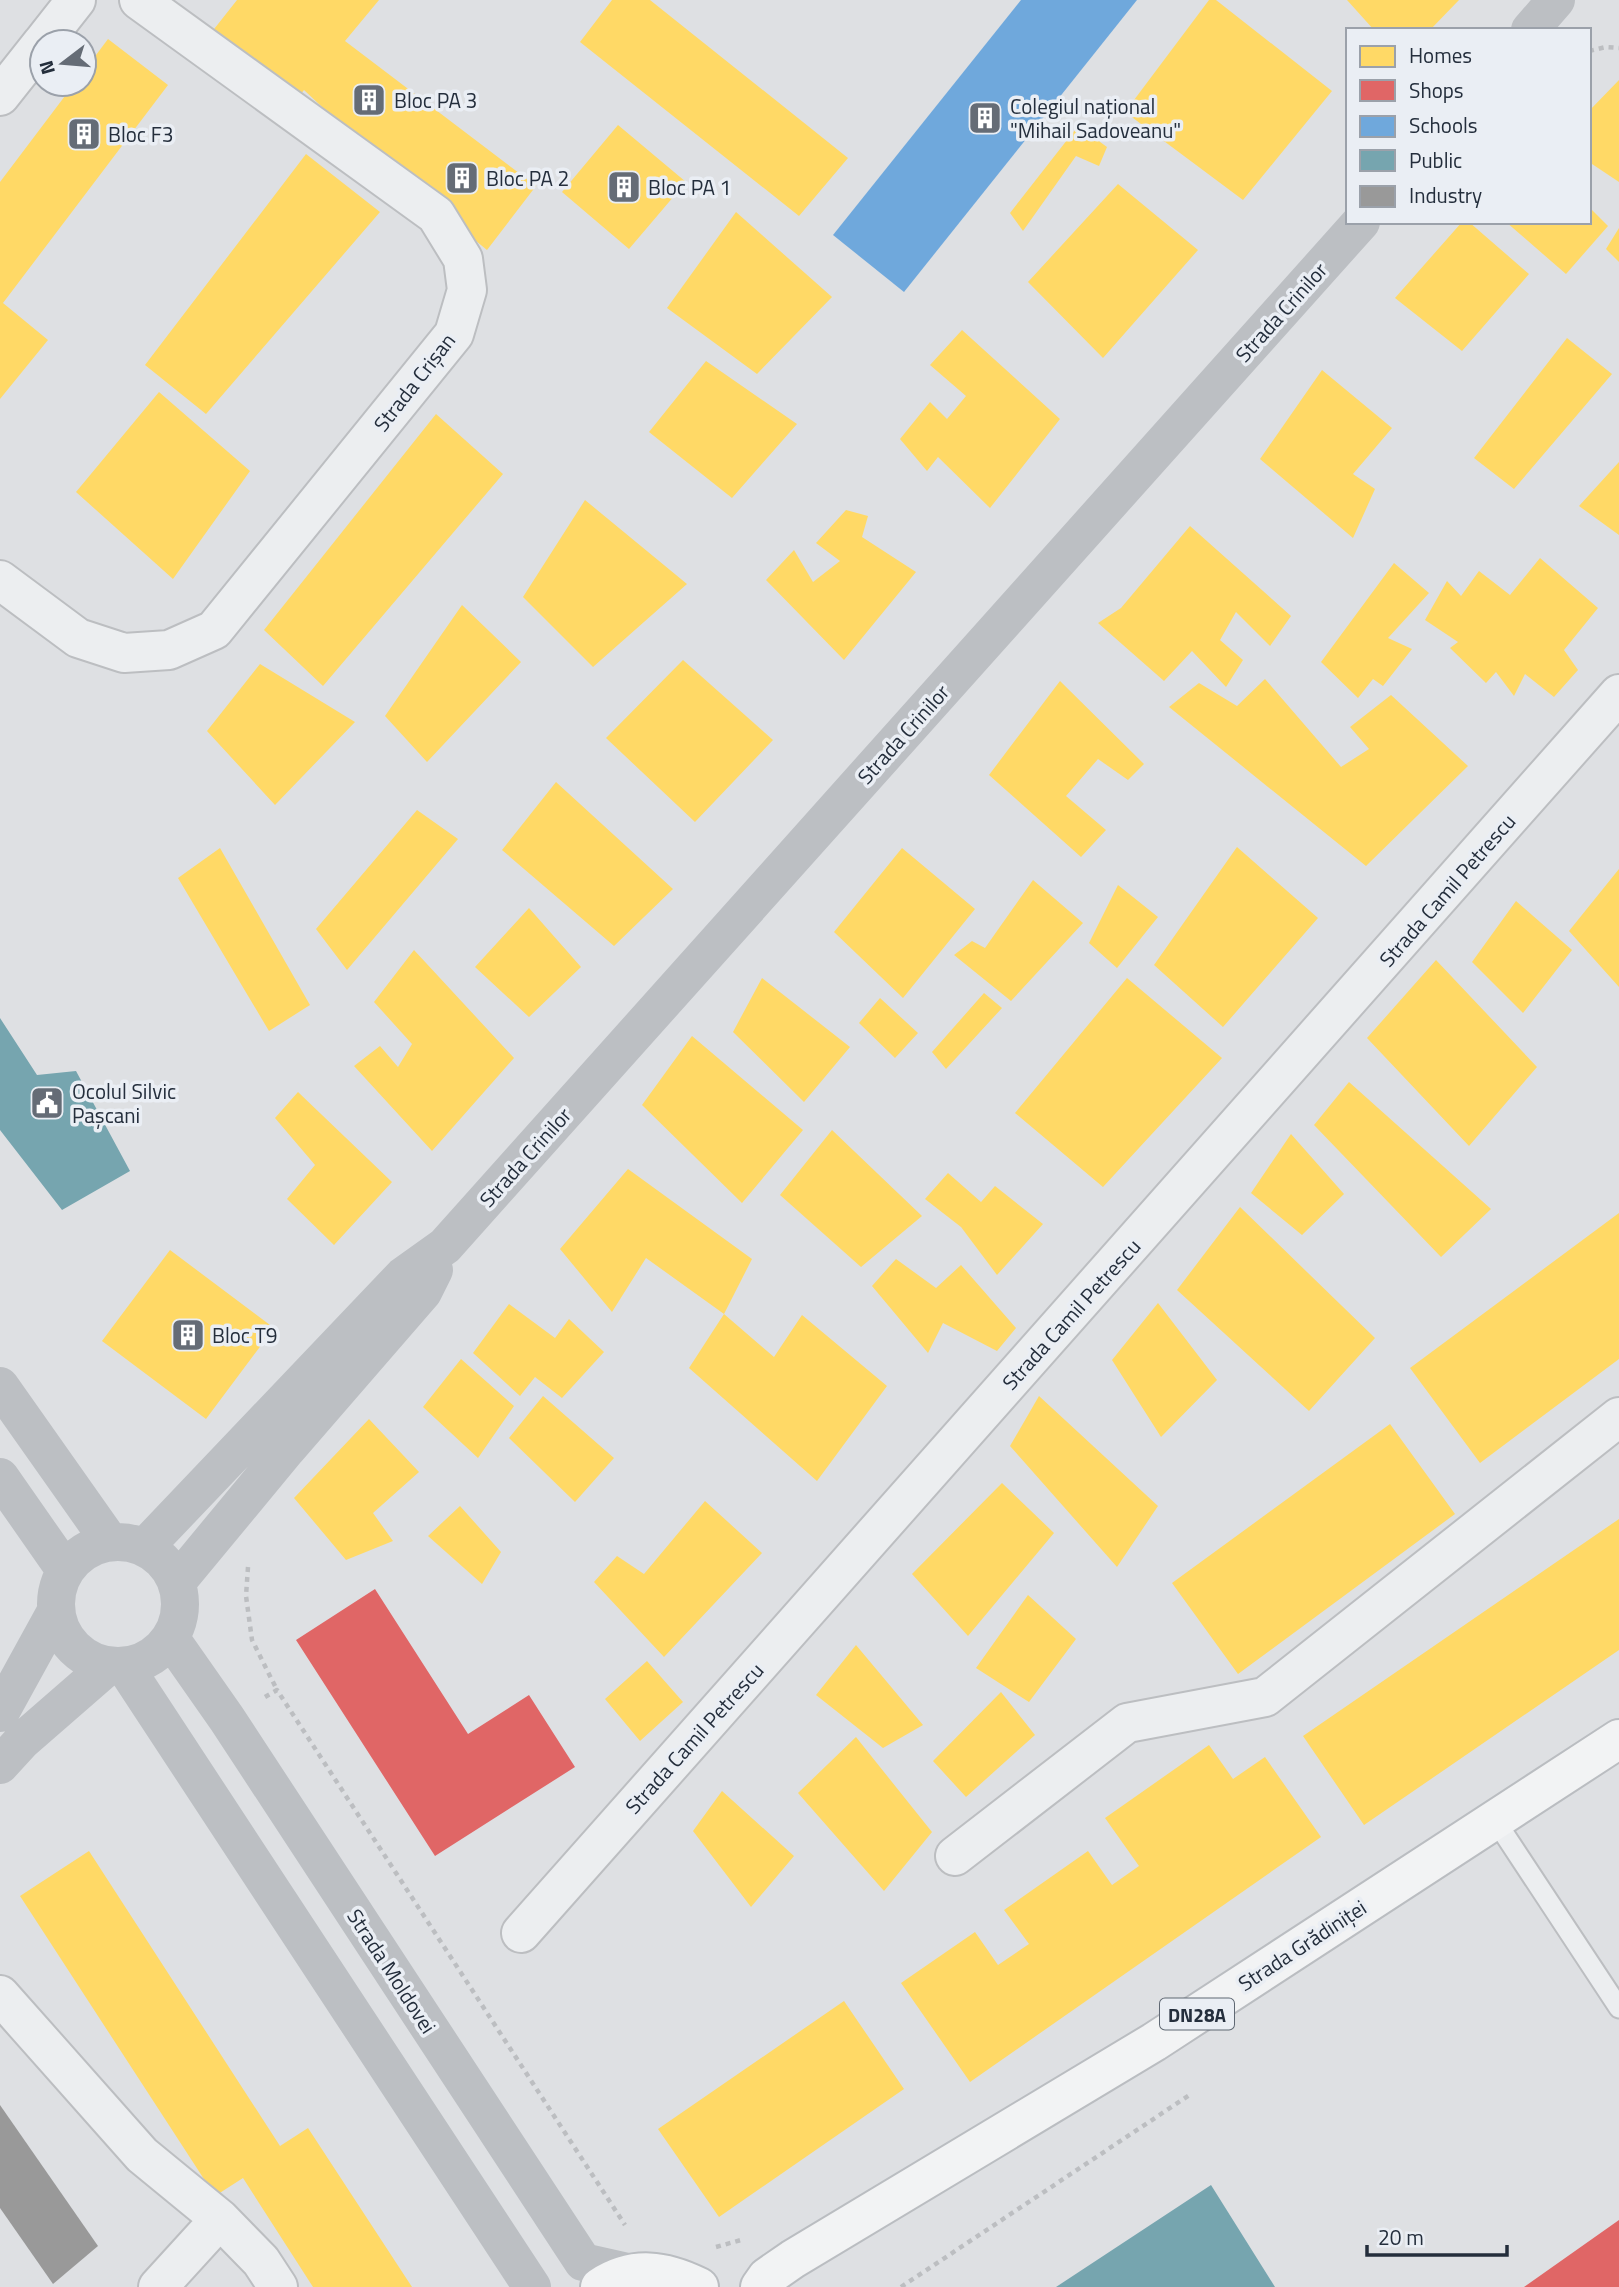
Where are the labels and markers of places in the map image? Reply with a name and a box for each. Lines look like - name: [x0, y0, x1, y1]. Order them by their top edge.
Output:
- building icon: Bloc PA 3: [350, 81, 388, 119]
- place label: Bloc PA 3: [394, 84, 477, 116]
- place label: Colegiul național "Mihail Sadoveanu": [1010, 90, 1181, 146]
- building icon: Colegiul național "Mihail Sadoveanu": [966, 99, 1004, 137]
- building icon: Bloc F3: [65, 115, 103, 153]
- place label: Bloc F3: [108, 118, 173, 150]
- building icon: Bloc PA 2: [443, 159, 481, 197]
- place label: Bloc PA 2: [486, 162, 569, 194]
- building icon: Bloc PA 1: [605, 168, 643, 206]
- place label: Bloc PA 1: [648, 171, 731, 203]
- place label: Ocolul Silvic Pașcani: [72, 1075, 176, 1131]
- public building icon: Ocolul Silvic Pașcani: [28, 1084, 66, 1122]
- building icon: Bloc T9: [169, 1316, 207, 1354]
- place label: Bloc T9: [212, 1319, 277, 1351]

